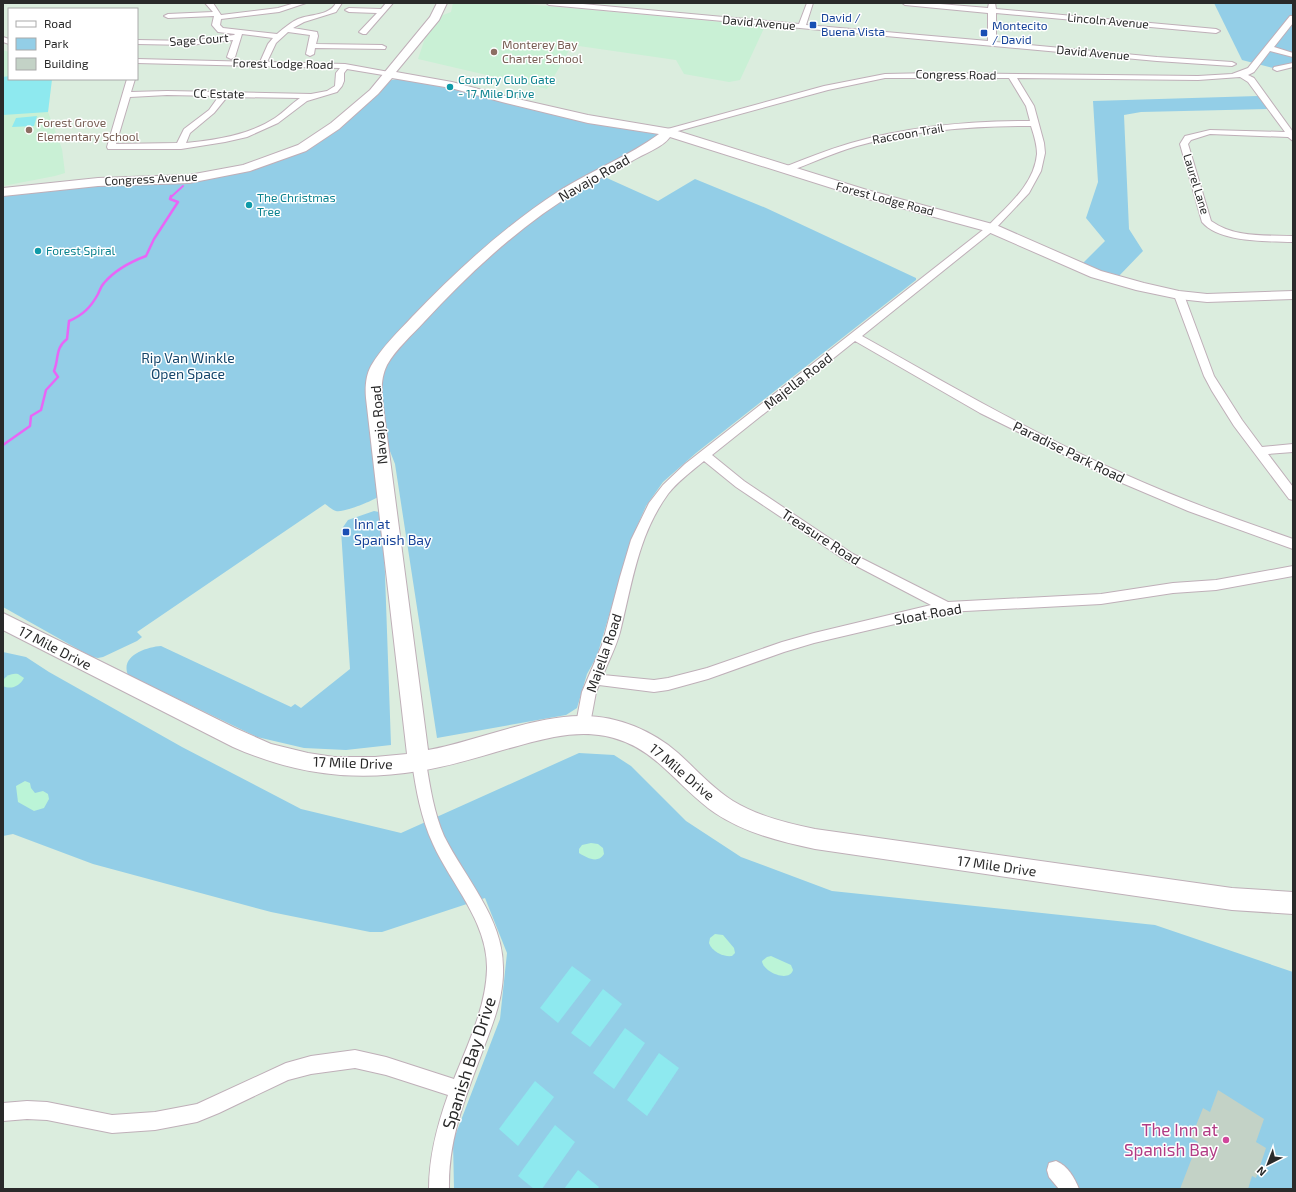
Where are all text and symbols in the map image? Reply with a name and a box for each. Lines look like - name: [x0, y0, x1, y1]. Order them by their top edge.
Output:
- legend: [8, 8, 138, 80]
- street label: Lincoln Avenue: [1067, 9, 1149, 31]
- place label: David / Buena Vista: [821, 10, 885, 38]
- street label: David Avenue: [722, 12, 796, 32]
- text: Road: [44, 16, 72, 30]
- place label: Montecito / David: [992, 18, 1048, 46]
- marker: David / Buena Vista: [808, 20, 818, 30]
- marker: Montecito / David: [979, 28, 989, 38]
- street label: Sage Court: [169, 30, 229, 48]
- text: Park: [44, 36, 69, 50]
- place label: Monterey Bay Charter School: [502, 37, 583, 65]
- street label: David Avenue: [1056, 42, 1130, 62]
- marker: Monterey Bay Charter School: [489, 47, 499, 57]
- street label: Forest Lodge Road: [233, 55, 334, 71]
- text: Building: [44, 56, 89, 70]
- street label: Congress Road: [915, 66, 997, 82]
- place label: Country Club Gate - 17 Mile Drive: [458, 72, 556, 100]
- marker: Country Club Gate - 17 Mile Drive: [445, 82, 455, 92]
- street label: CC Estate: [193, 86, 245, 100]
- place label: Forest Grove Elementary School: [37, 115, 140, 143]
- street label: Raccoon Trail: [871, 120, 945, 146]
- marker: Forest Grove Elementary School: [24, 125, 34, 135]
- street label: Navajo Road: [555, 150, 632, 205]
- street label: Laurel Lane: [1181, 152, 1213, 216]
- street label: Congress Avenue: [104, 169, 198, 187]
- street label: Forest Lodge Road: [835, 178, 936, 218]
- place label: The Christmas Tree: [257, 190, 336, 218]
- marker: The Christmas Tree: [244, 200, 254, 210]
- place label: Forest Spiral: [46, 243, 116, 257]
- marker: Forest Spiral: [33, 246, 43, 256]
- park label: Rip Van Winkle Open Space: [141, 349, 235, 382]
- street label: Majella Road: [760, 349, 835, 413]
- street label: Navajo Road: [367, 385, 390, 465]
- street label: Paradise Park Road: [1011, 417, 1128, 486]
- street label: Treasure Road: [779, 505, 864, 568]
- place label: Inn at Spanish Bay: [354, 515, 432, 548]
- marker: Inn at Spanish Bay: [341, 527, 351, 537]
- street label: Sloat Road: [893, 599, 963, 628]
- street label: Majella Road: [582, 611, 625, 695]
- street label: 17 Mile Drive: [16, 622, 95, 673]
- street label: 17 Mile Drive: [646, 740, 718, 804]
- street label: 17 Mile Drive: [313, 753, 393, 772]
- street label: 17 Mile Drive: [956, 852, 1038, 879]
- street label: Spanish Bay Drive: [437, 994, 500, 1132]
- place label: The Inn at Spanish Bay: [1124, 1119, 1219, 1160]
- marker: The Inn at Spanish Bay: [1221, 1135, 1231, 1145]
- north arrow: [1248, 1144, 1288, 1184]
- text: N: [1254, 1164, 1268, 1179]

